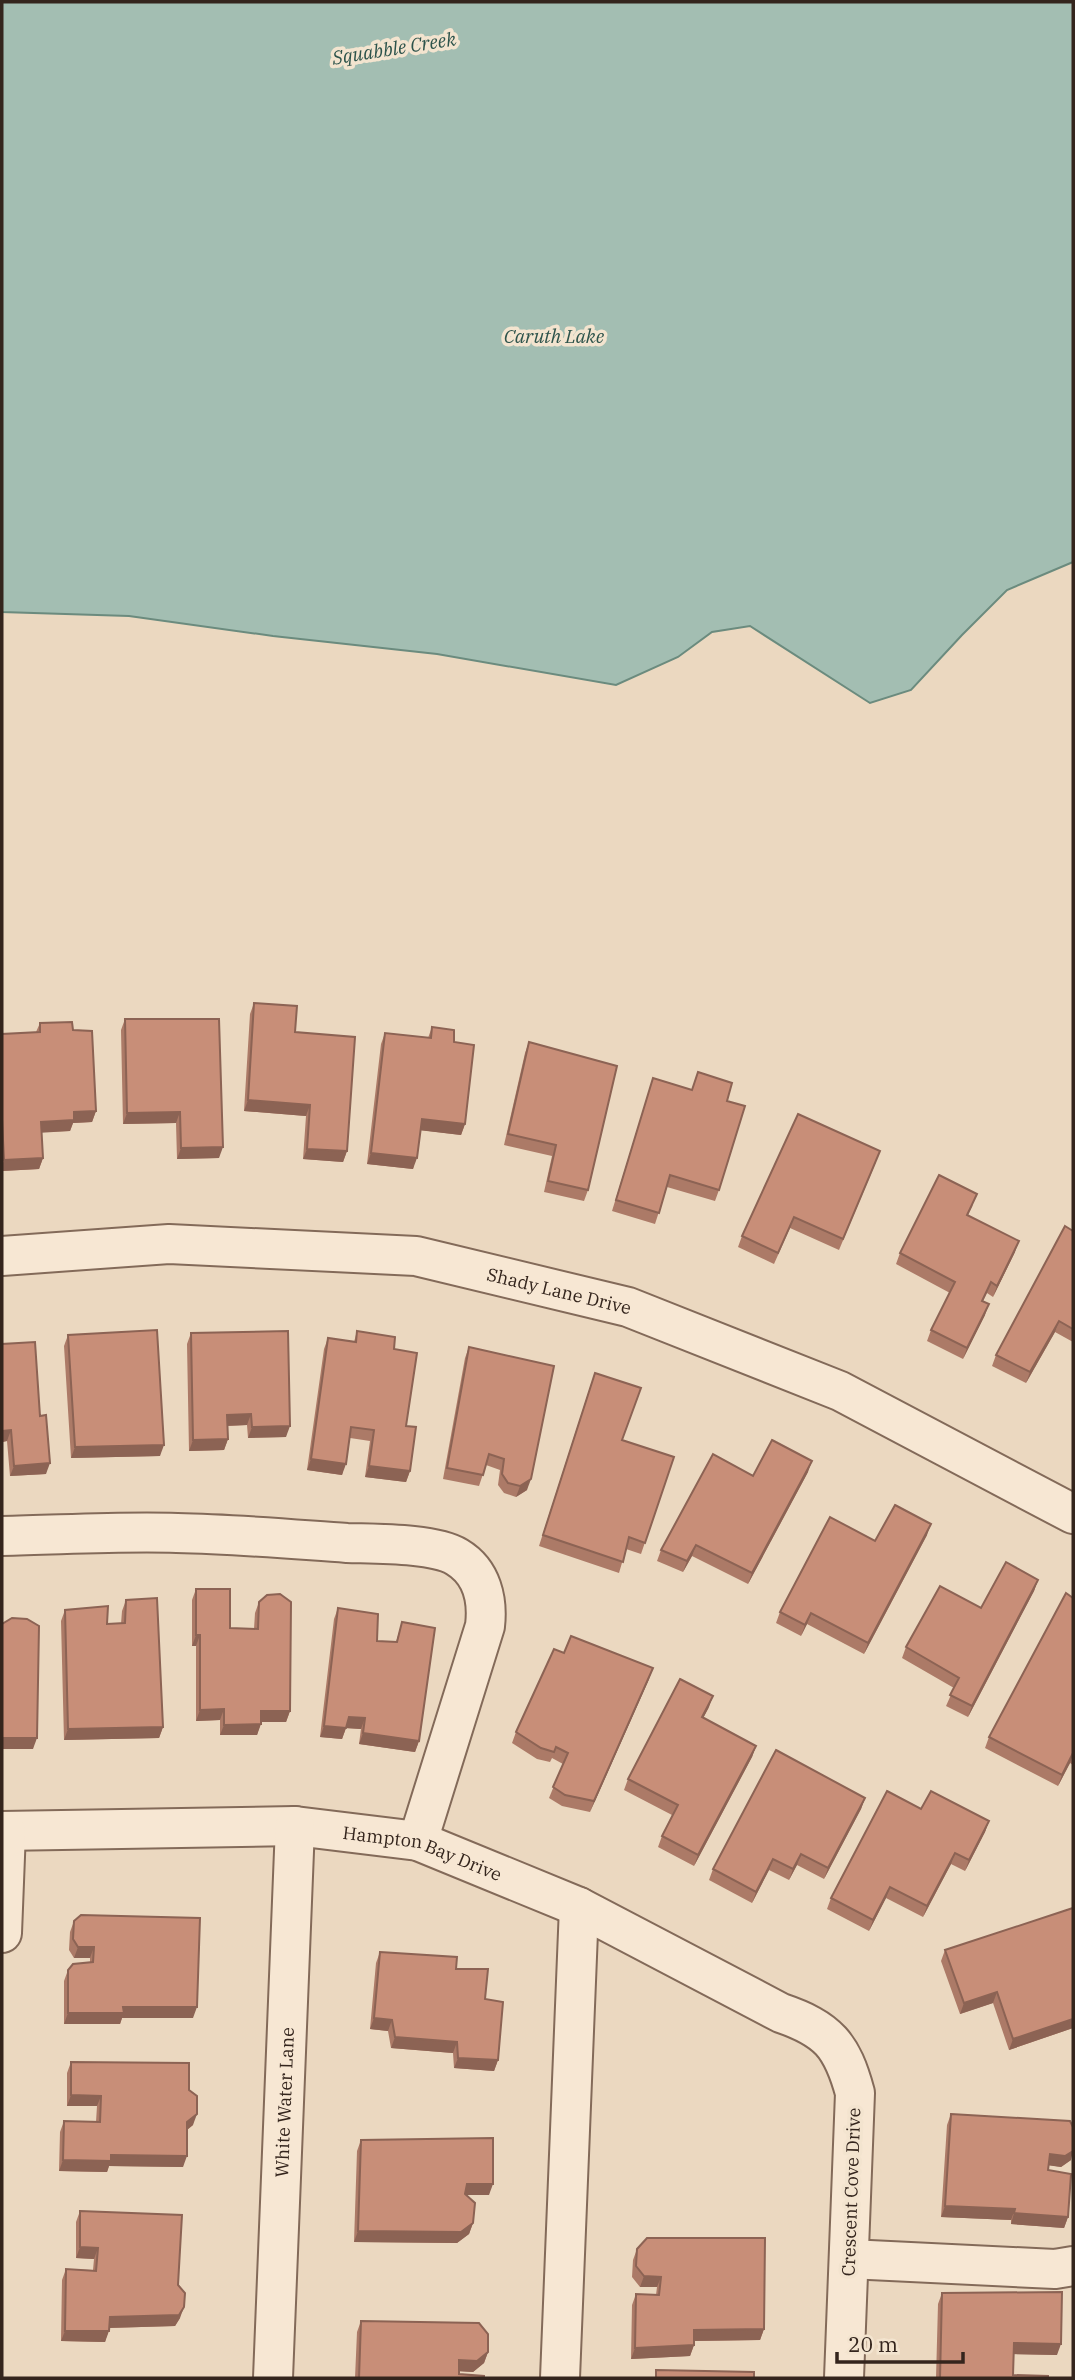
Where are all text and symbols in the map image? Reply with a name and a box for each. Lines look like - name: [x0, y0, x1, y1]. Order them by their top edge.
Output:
- water label: Squabble Creek: [329, 26, 459, 70]
- water label: Caruth Lake: [504, 324, 605, 348]
- street label: Shady Lane Drive: [485, 1262, 634, 1319]
- street label: Hampton Bay Drive: [341, 1820, 505, 1886]
- street label: White Water Lane: [270, 2027, 298, 2178]
- street label: Crescent Cove Drive: [837, 2107, 865, 2277]
- scale bar: [837, 2320, 963, 2364]
- text: 20 m: [848, 2330, 898, 2358]

